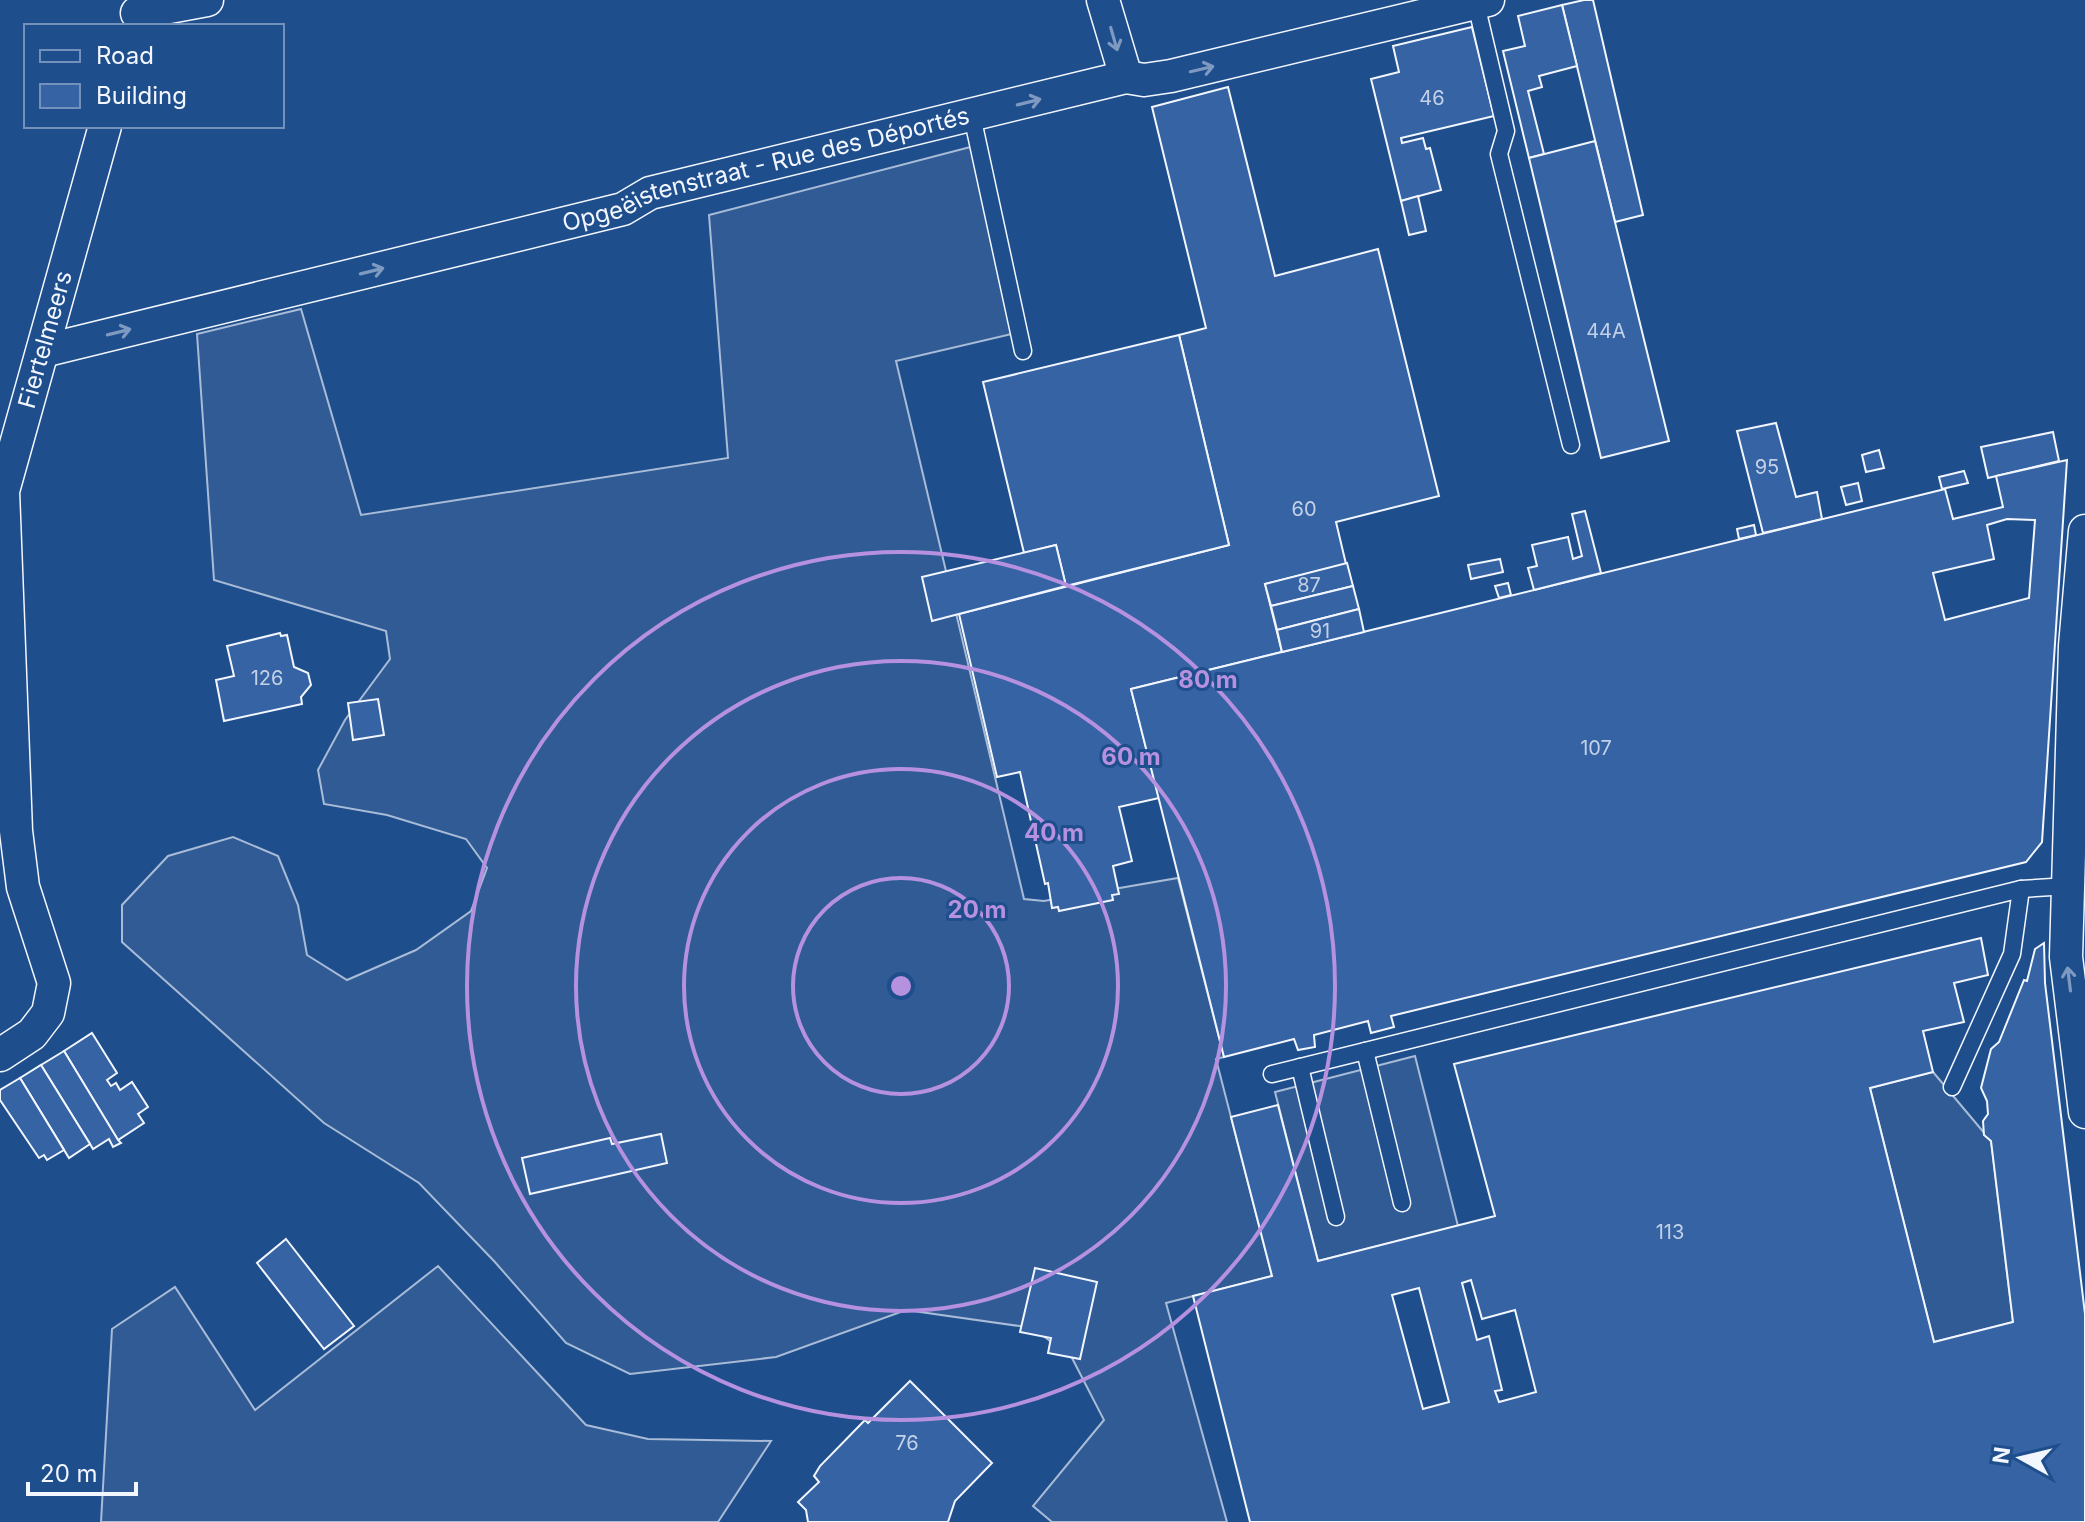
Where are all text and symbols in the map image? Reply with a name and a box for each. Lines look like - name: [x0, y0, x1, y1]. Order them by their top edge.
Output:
- legend: [24, 24, 284, 128]
- one-way arrow: [1107, 25, 1122, 51]
- text: Road: [96, 41, 154, 70]
- one-way arrow: [1189, 60, 1215, 75]
- text: Building: [96, 81, 187, 110]
- house number: 46: [1419, 86, 1445, 110]
- one-way arrow: [1016, 94, 1041, 109]
- street label: Opgeëistenstraat - Rue des Déportés: [559, 101, 972, 237]
- one-way arrow: [358, 262, 384, 277]
- street label: Fiertelmeers: [12, 267, 78, 412]
- house number: 44A: [1586, 319, 1626, 343]
- one-way arrow: [106, 324, 131, 339]
- house number: 95: [1755, 455, 1779, 479]
- house number: 60: [1291, 497, 1317, 521]
- house number: 87: [1297, 573, 1321, 597]
- house number: 91: [1310, 619, 1330, 643]
- text: 80 m: [1178, 665, 1238, 694]
- house number: 126: [251, 666, 283, 690]
- house number: 107: [1580, 736, 1612, 760]
- text: 60 m: [1101, 742, 1161, 771]
- text: 40 m: [1024, 818, 1084, 847]
- text: 20 m: [948, 895, 1006, 924]
- one-way arrow: [2061, 966, 2076, 993]
- centre of rings: [887, 972, 915, 1000]
- house number: 113: [1656, 1220, 1684, 1244]
- north arrow: [1981, 1418, 2061, 1498]
- house number: 76: [895, 1431, 919, 1455]
- text: N: [1987, 1445, 2015, 1465]
- scale bar: [28, 1446, 136, 1496]
- text: 20 m: [40, 1459, 98, 1488]

